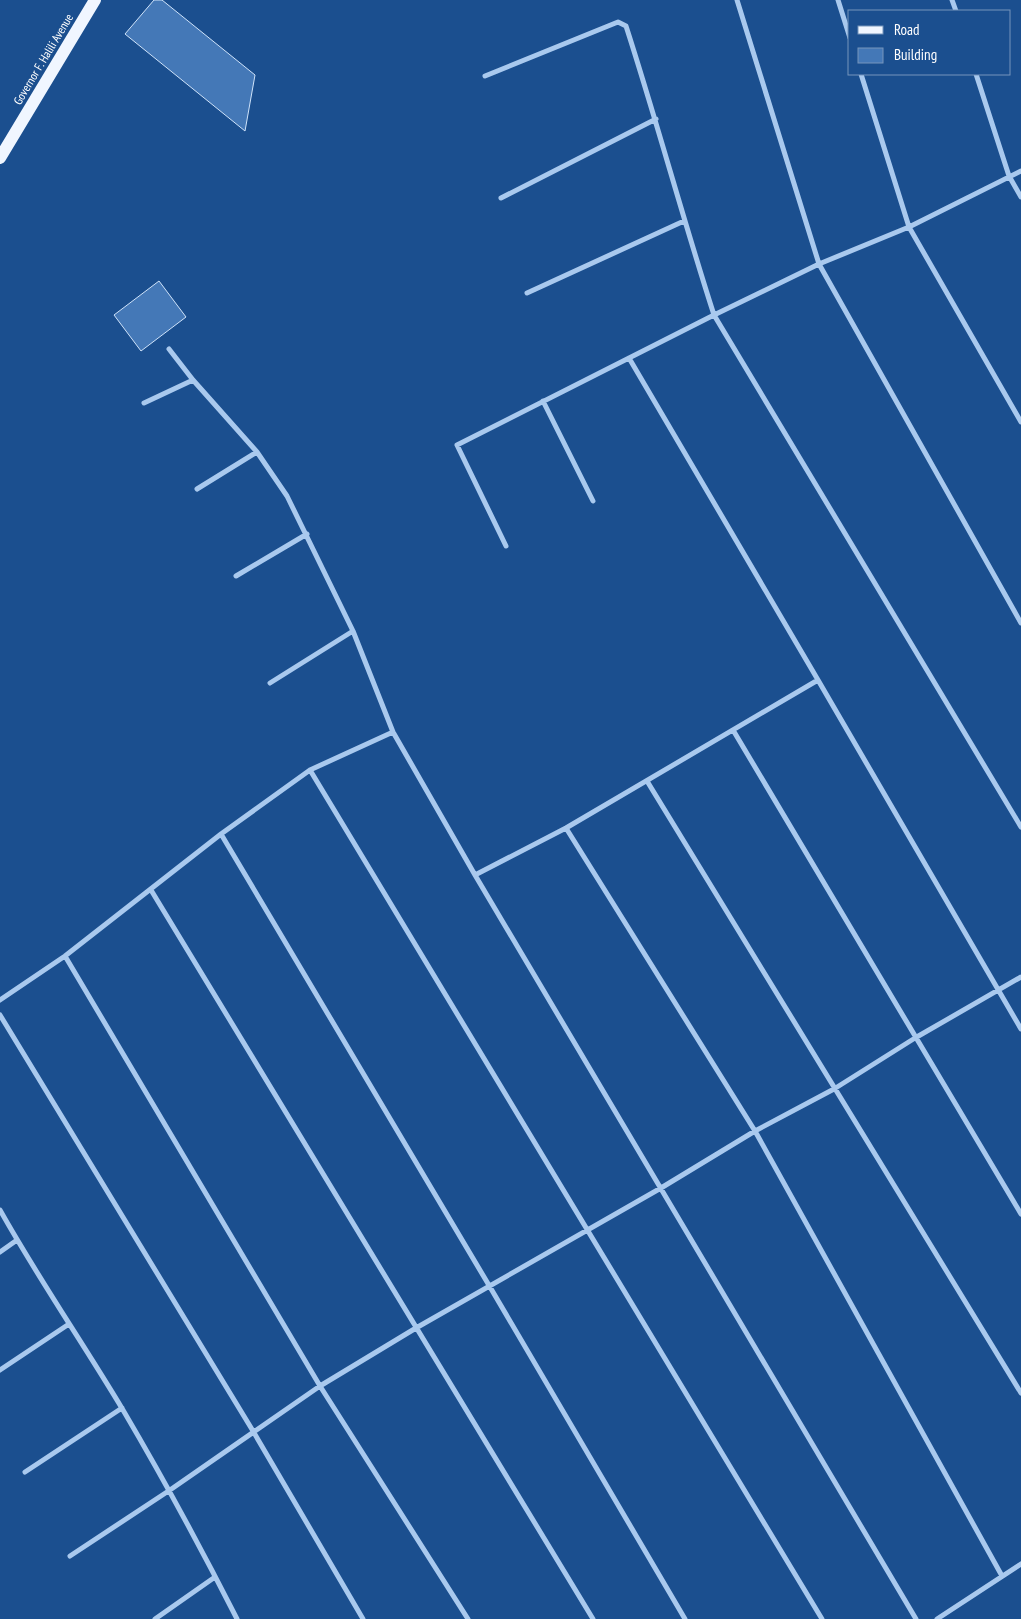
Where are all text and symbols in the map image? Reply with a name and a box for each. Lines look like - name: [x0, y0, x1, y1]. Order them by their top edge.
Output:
- legend: [848, 10, 1011, 75]
- street label: Governor F. Halili Avenue: [10, 11, 76, 107]
- text: Road: [894, 20, 920, 39]
- text: Building: [894, 45, 937, 64]

